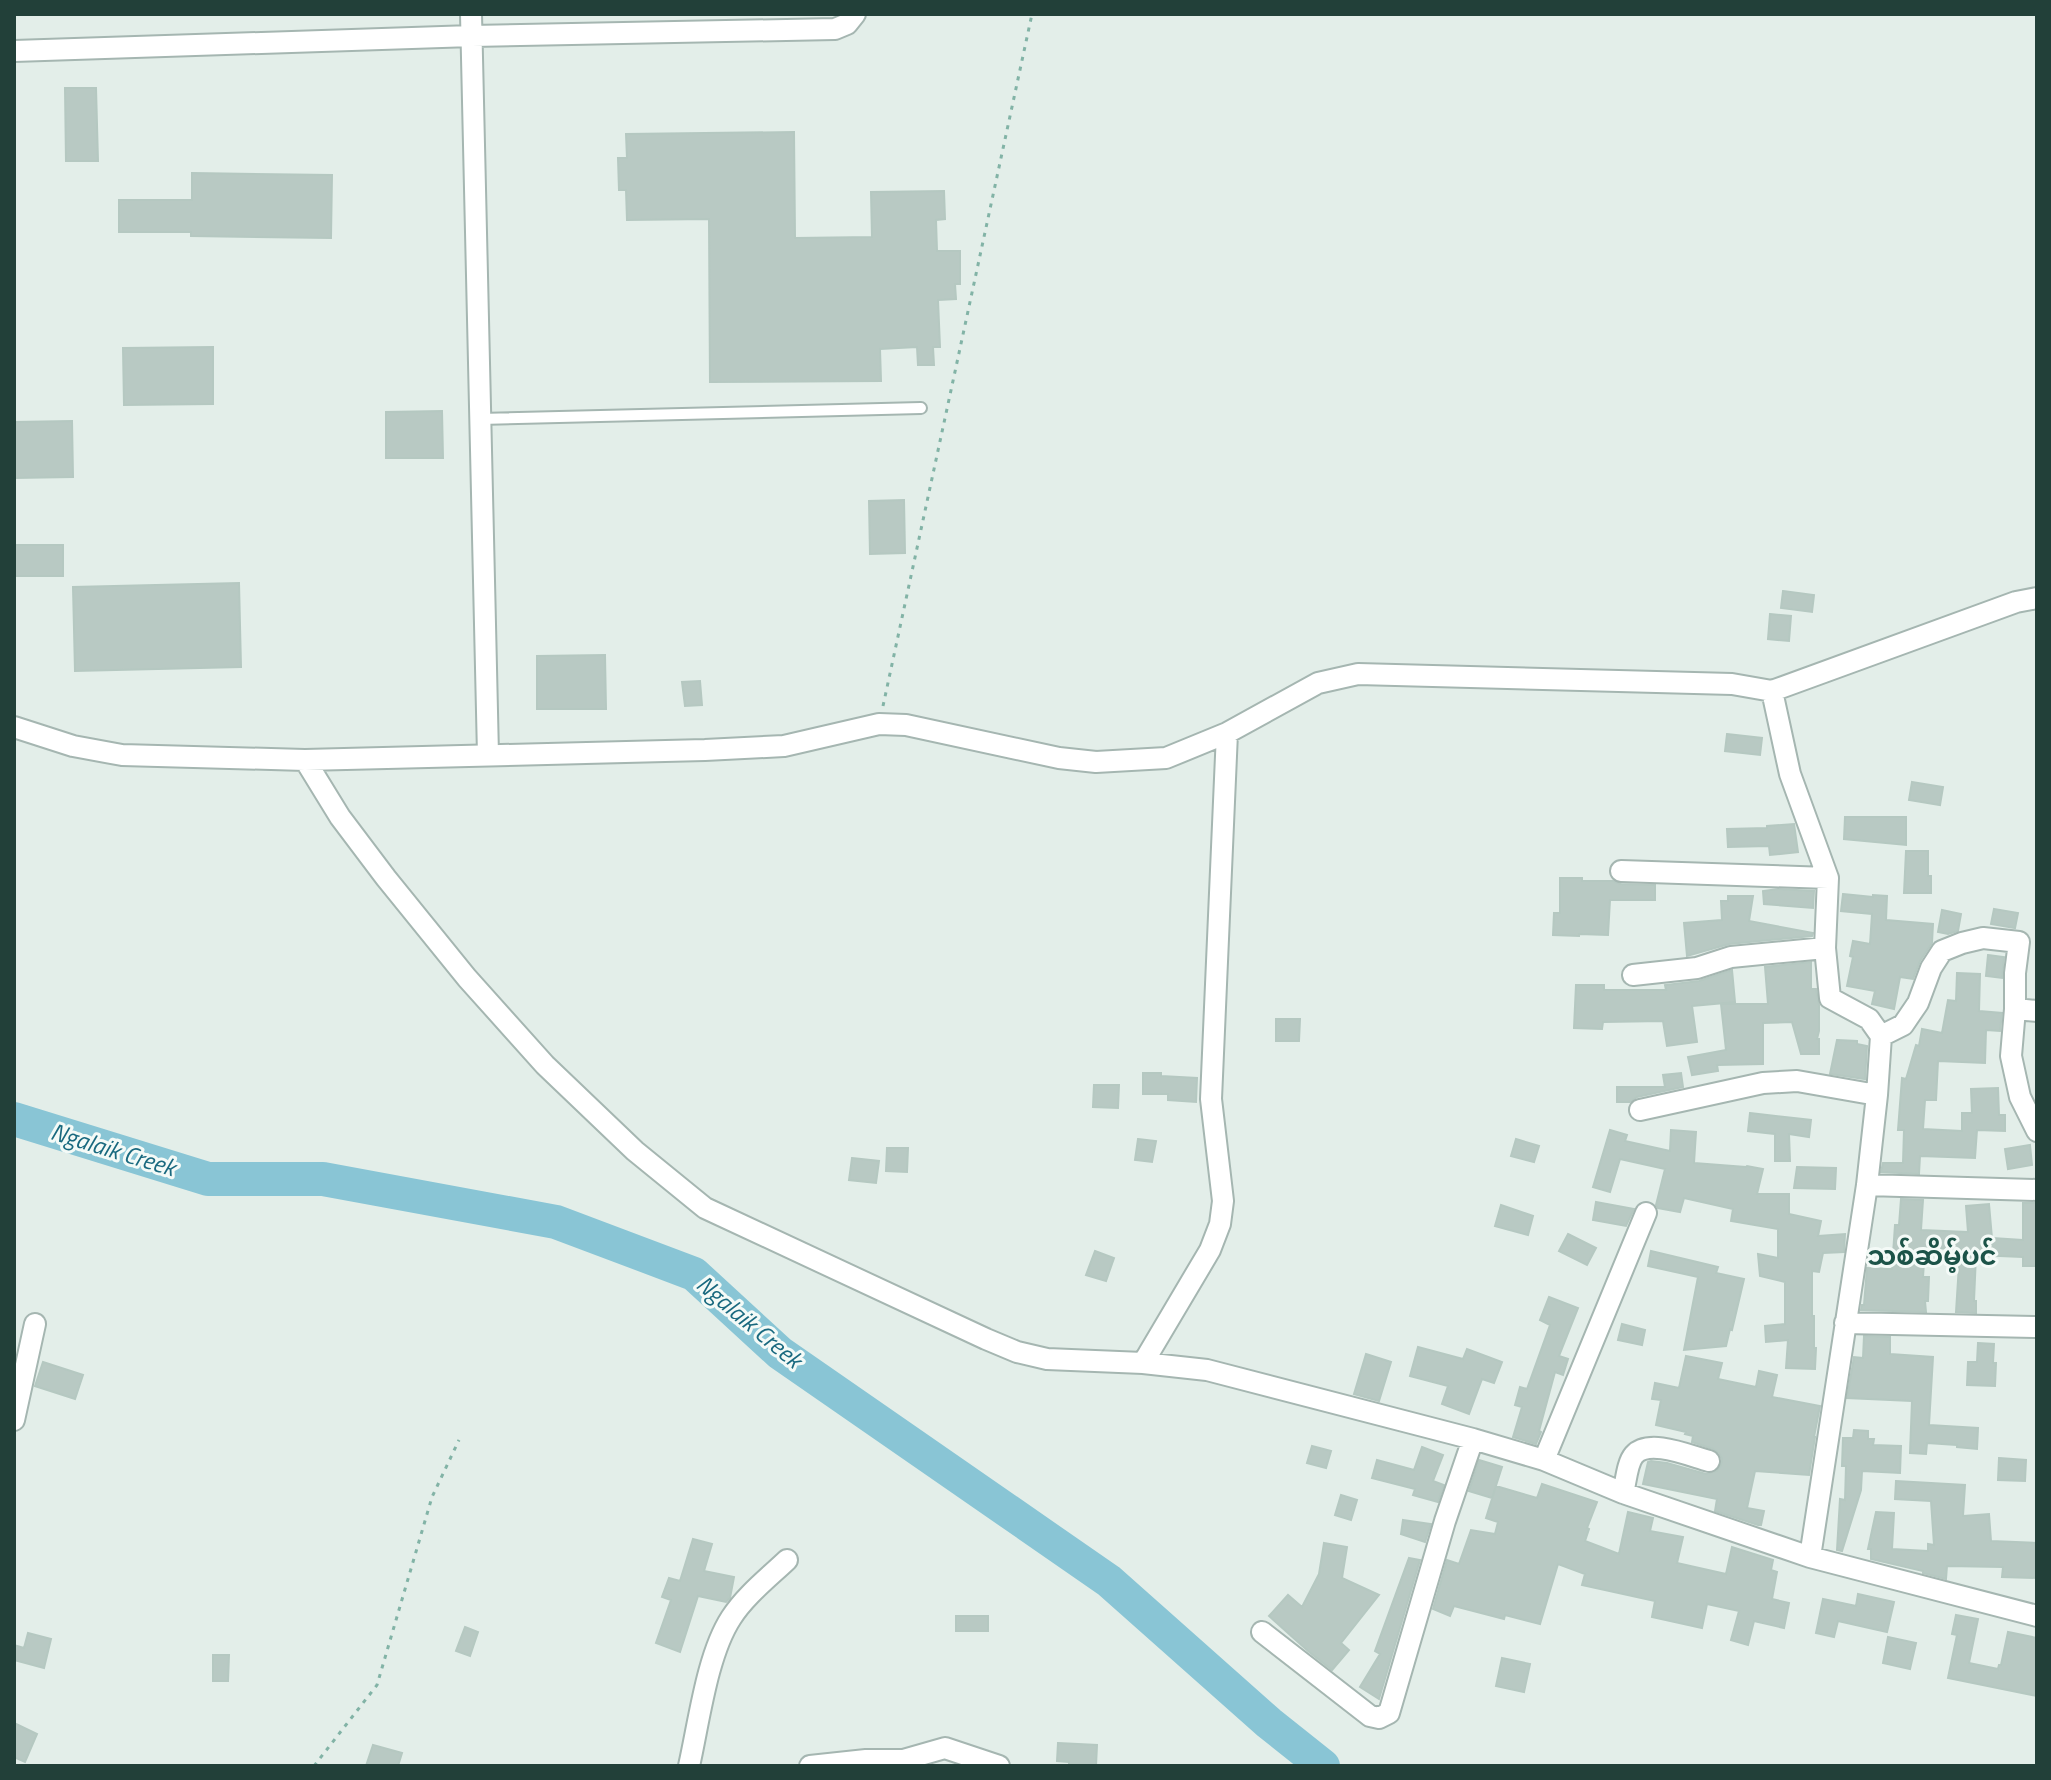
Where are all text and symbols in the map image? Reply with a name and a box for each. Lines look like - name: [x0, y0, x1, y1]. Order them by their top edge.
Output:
- water label: Ngalaik Creek: [47, 1113, 183, 1186]
- district label: သစ်ဆိမ့်ပင်: [1867, 1236, 1997, 1275]
- water label: Ngalaik Creek: [689, 1266, 813, 1378]

